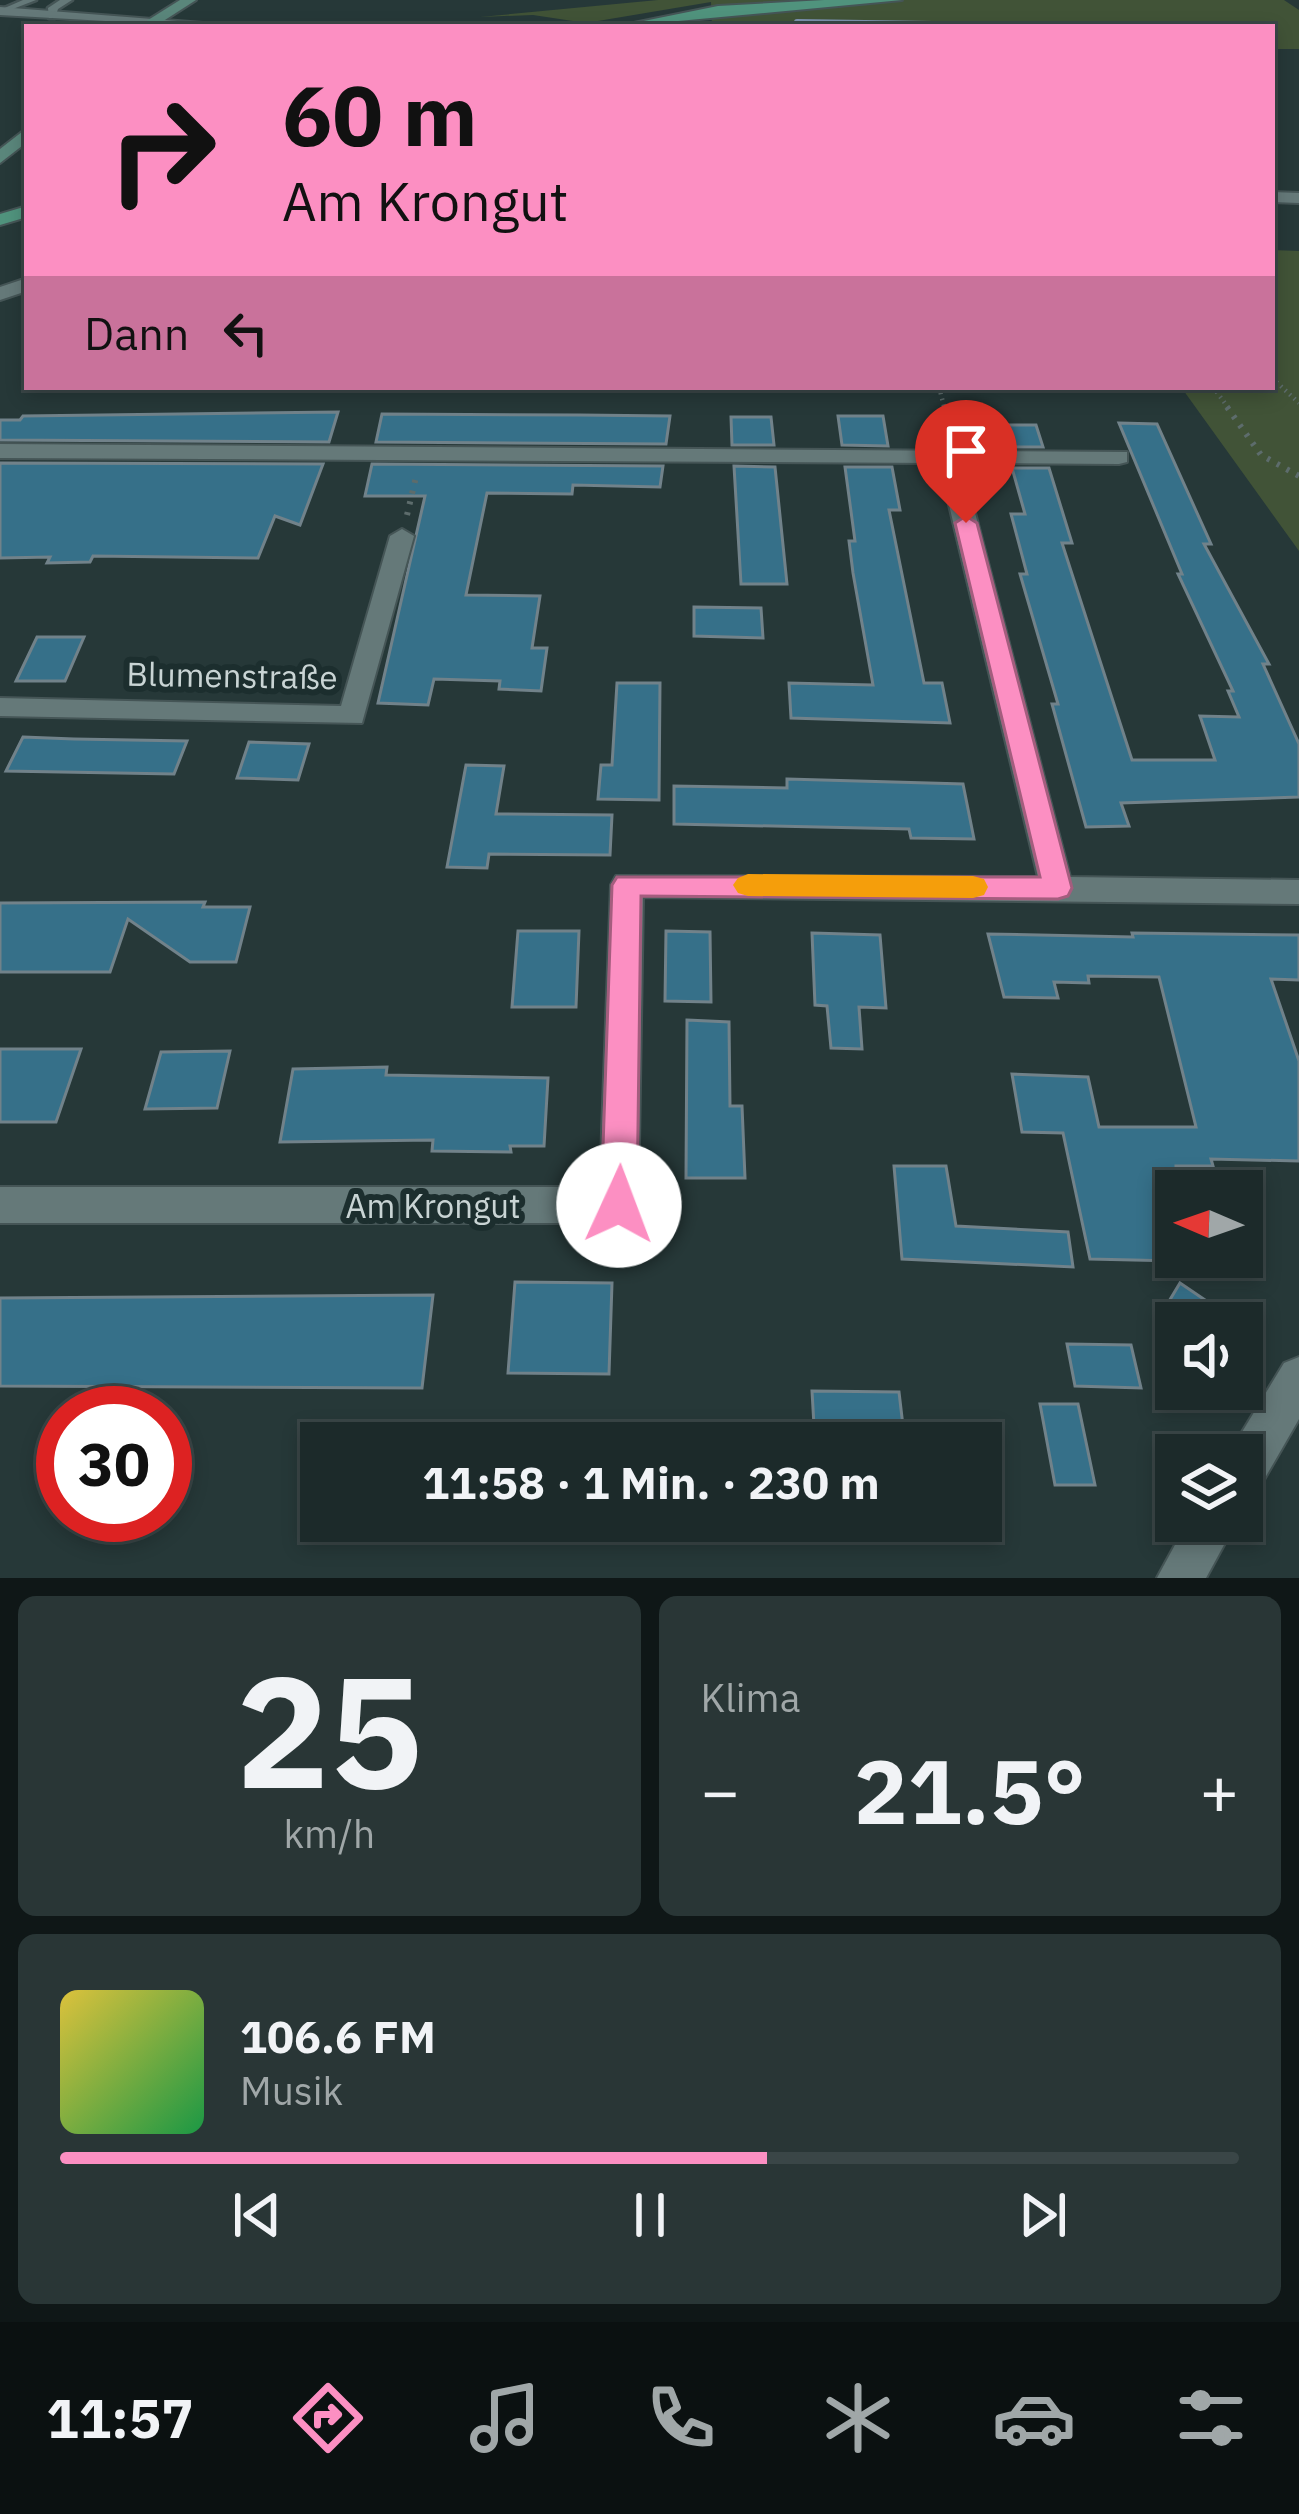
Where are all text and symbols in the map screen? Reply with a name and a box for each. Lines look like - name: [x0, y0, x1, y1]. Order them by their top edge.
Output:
- text: 60 m: [282, 60, 478, 169]
- icon: right: [84, 72, 240, 228]
- text: Am Krongut: [282, 166, 569, 236]
- icon: left: [213, 300, 279, 366]
- text: Dann: [84, 304, 189, 362]
- pin: [915, 400, 1017, 523]
- icon: arrive: [933, 418, 999, 484]
- street label: Blumenstraße: [126, 652, 338, 698]
- position arrow: [556, 1142, 682, 1268]
- north arrow: [1155, 1170, 1263, 1278]
- map controls: [1155, 1170, 1263, 1542]
- street label: Am Krongut: [345, 1184, 521, 1227]
- button: sound: [1155, 1302, 1263, 1410]
- speed limit sign: 30: [36, 1386, 192, 1542]
- button: layers: [1155, 1434, 1263, 1542]
- text: 11:58 · 1 Min. · 230 m: [422, 1453, 880, 1511]
- text: 25: [236, 1628, 423, 1831]
- text: Klima: [701, 1672, 800, 1723]
- text: 21.5°: [854, 1732, 1086, 1849]
- text: −: [701, 1747, 740, 1833]
- text: +: [1199, 1747, 1239, 1833]
- text: km/h: [283, 1808, 375, 1859]
- text: 106.6 FM: [240, 2007, 436, 2065]
- text: Musik: [240, 2065, 343, 2116]
- icon: previous: [224, 2182, 290, 2248]
- icon: pause: [617, 2182, 683, 2248]
- icon: next: [1010, 2182, 1076, 2248]
- icon: directions: [286, 2376, 370, 2460]
- icon: music: [463, 2376, 547, 2460]
- icon: phone: [639, 2376, 723, 2460]
- icon: climate: [816, 2376, 900, 2460]
- icon: car: [992, 2376, 1076, 2460]
- icon: filters: [1169, 2376, 1253, 2460]
- text: 11:57: [46, 2383, 194, 2453]

